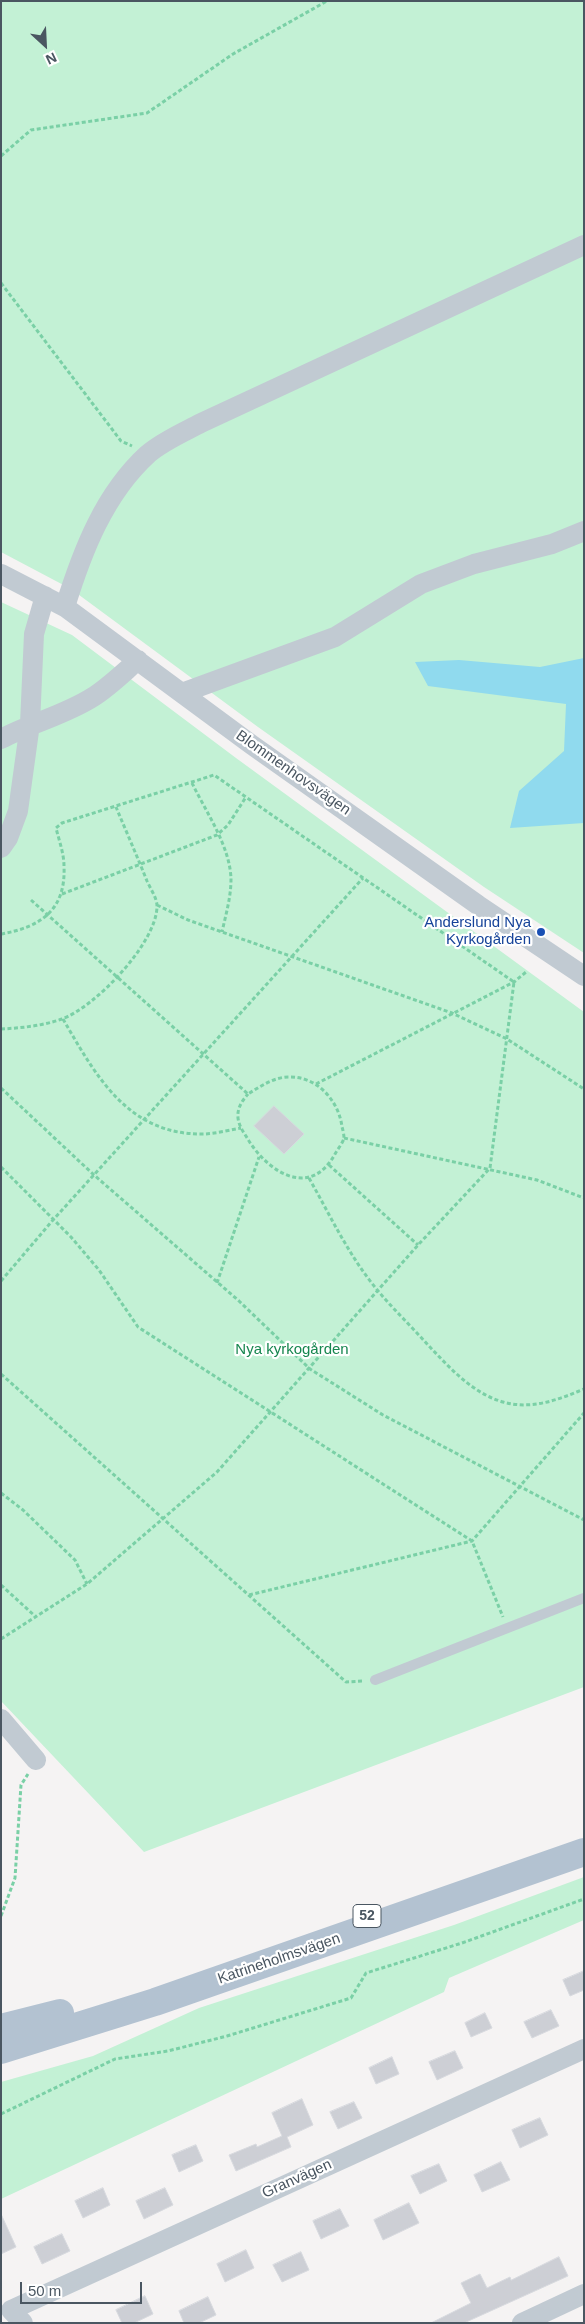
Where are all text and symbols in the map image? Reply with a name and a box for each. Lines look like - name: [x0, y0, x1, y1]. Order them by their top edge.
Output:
- north arrow: [20, 20, 70, 70]
- text: N: [43, 49, 59, 68]
- street label: Blommenhovsvägen: [232, 727, 354, 819]
- place label: Anderslund Nya Kyrkogården: [424, 914, 531, 949]
- marker: Anderslund Nya Kyrkogården: [535, 926, 547, 938]
- park label: Nya kyrkogården: [235, 1341, 349, 1359]
- road number: 52: [353, 1904, 381, 1928]
- street label: Katrineholmsvägen: [215, 1930, 343, 1988]
- street label: Granvägen: [259, 2156, 335, 2202]
- scale bar: [22, 2272, 145, 2304]
- text: 50 m: [28, 2282, 61, 2299]

